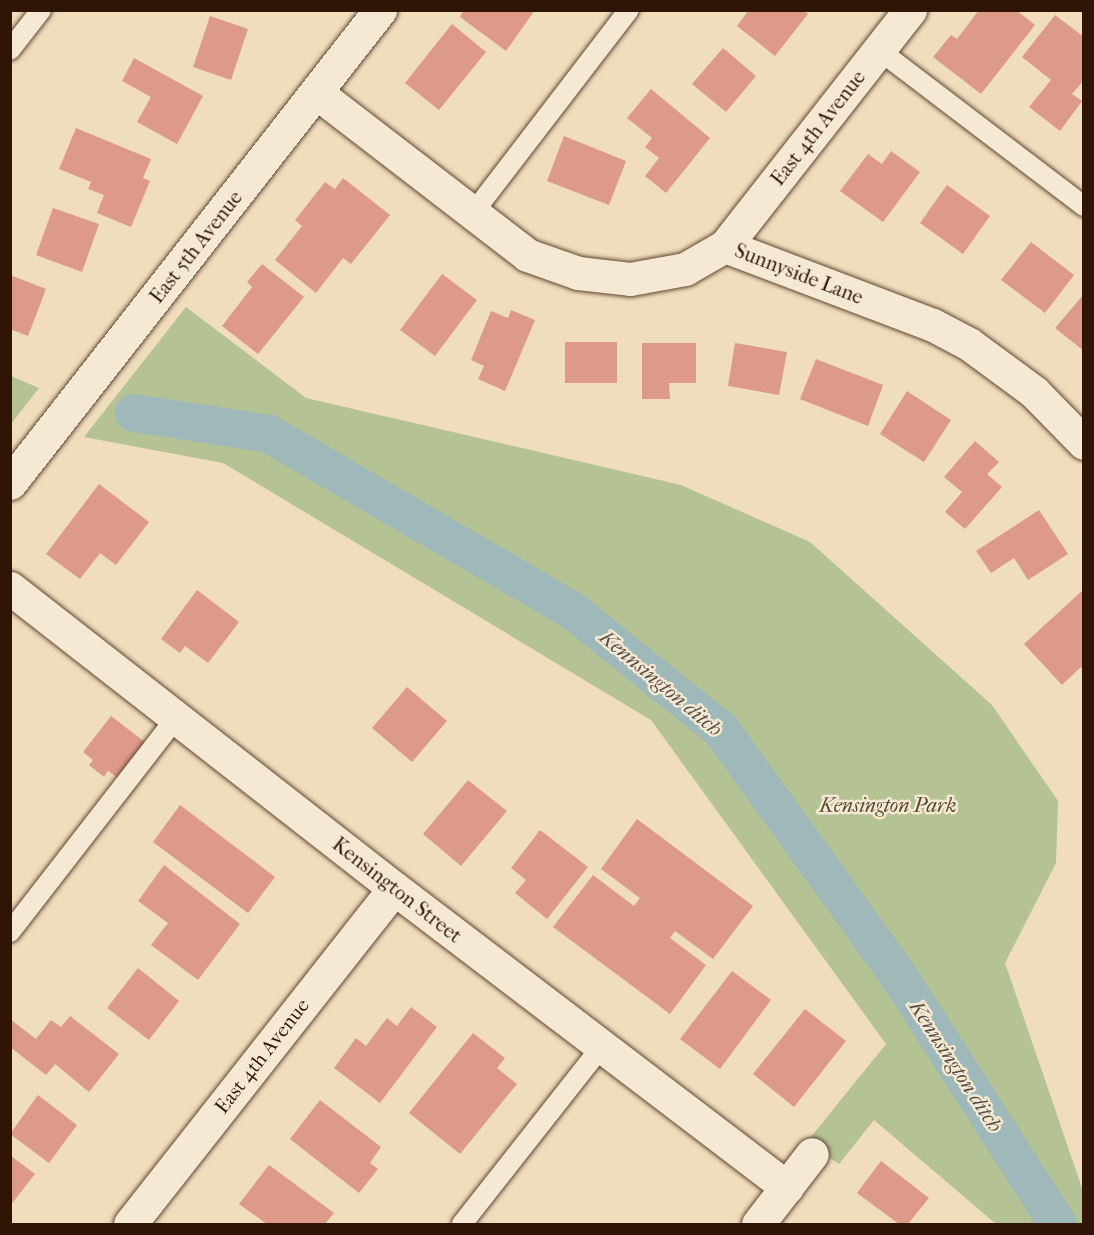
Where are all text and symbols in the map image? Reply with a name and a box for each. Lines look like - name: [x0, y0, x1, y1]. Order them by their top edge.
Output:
- street label: East 4th Avenue: [766, 66, 870, 190]
- street label: East 5th Avenue: [145, 186, 247, 308]
- street label: Sunnyside Lane: [731, 238, 867, 310]
- water label: Kennsington ditch: [595, 624, 727, 742]
- park label: Kensington Park: [820, 793, 956, 817]
- street label: Kensington Street: [328, 832, 466, 948]
- street label: East 4th Avenue: [210, 994, 314, 1118]
- water label: Kennsington ditch: [904, 995, 1008, 1137]

